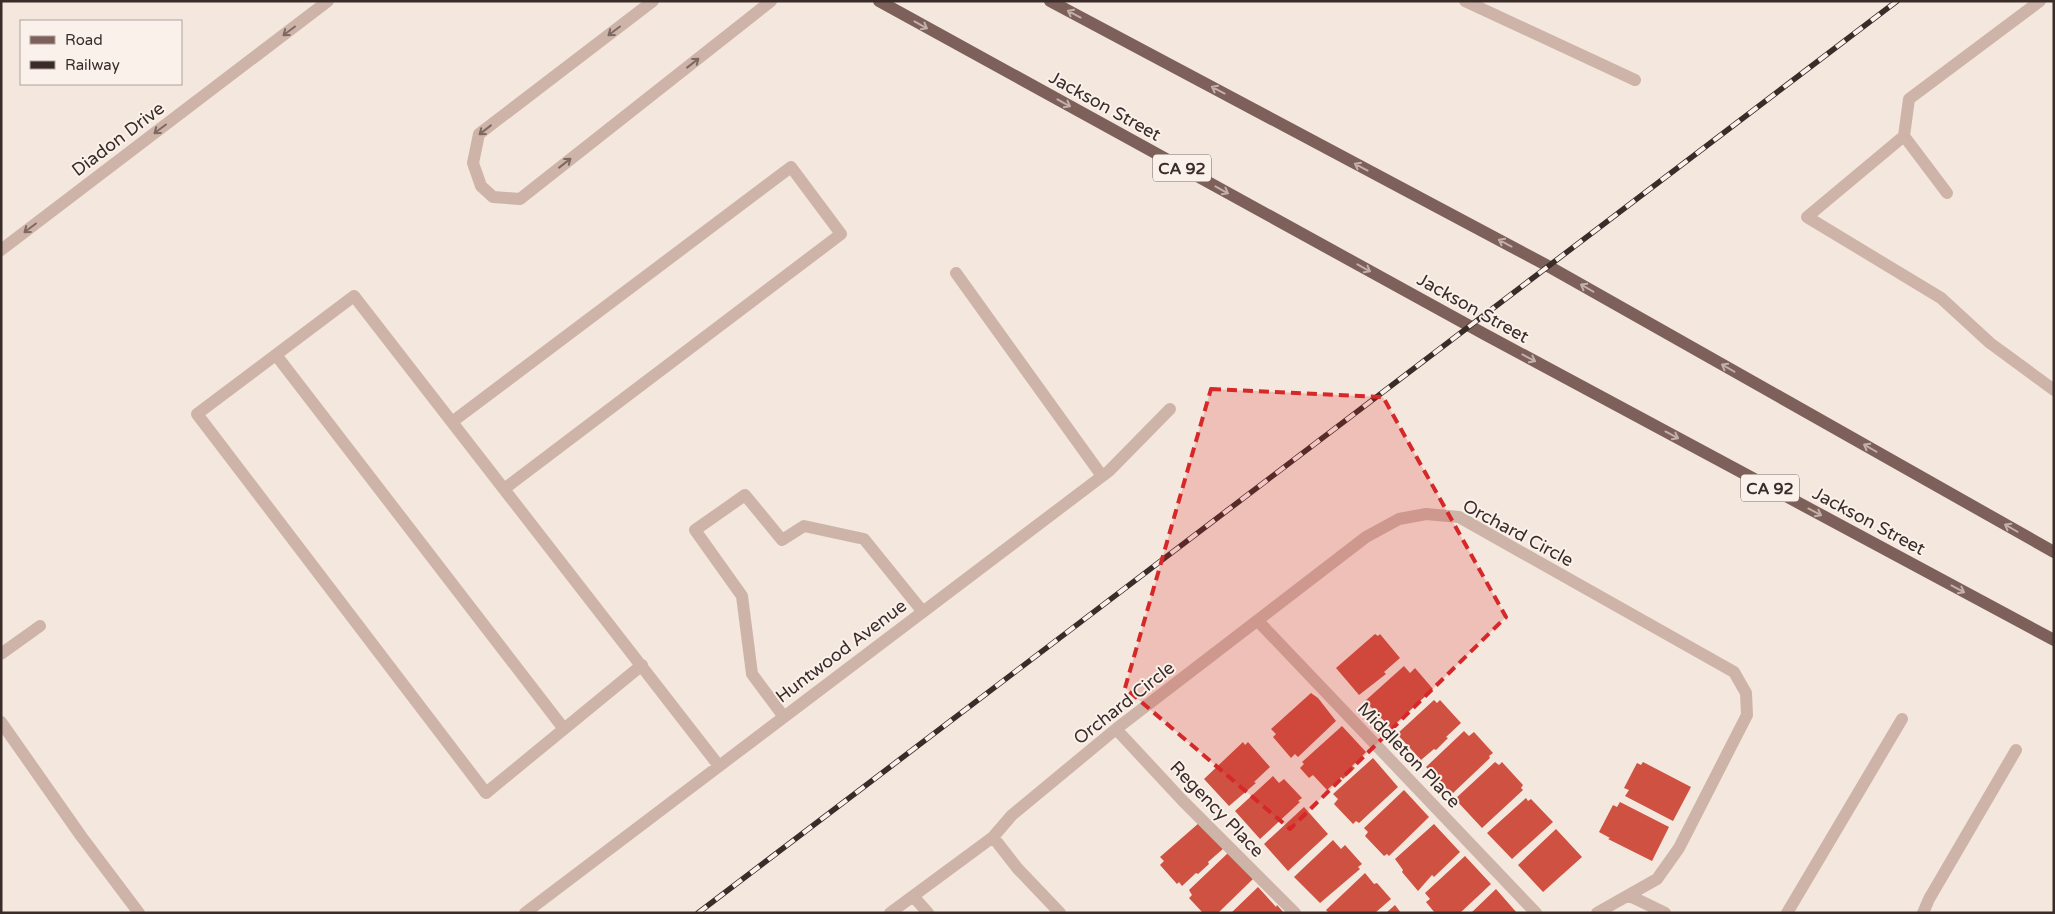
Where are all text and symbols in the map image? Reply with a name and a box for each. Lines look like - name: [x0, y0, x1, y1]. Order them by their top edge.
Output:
- one-way arrow: [1067, 9, 1082, 18]
- legend: [20, 20, 182, 85]
- one-way arrow: [914, 20, 928, 30]
- one-way arrow: [282, 26, 296, 36]
- one-way arrow: [607, 26, 621, 36]
- text: Road: [65, 31, 103, 49]
- text: Railway: [65, 56, 120, 74]
- one-way arrow: [686, 57, 699, 68]
- street label: Jackson Street: [1045, 66, 1165, 146]
- one-way arrow: [1210, 85, 1225, 95]
- street label: Diadon Drive: [67, 97, 169, 181]
- one-way arrow: [1056, 98, 1071, 108]
- one-way arrow: [154, 124, 167, 135]
- one-way arrow: [479, 124, 492, 135]
- road number: CA 92: [1153, 154, 1211, 182]
- one-way arrow: [558, 158, 571, 169]
- one-way arrow: [1354, 161, 1369, 171]
- one-way arrow: [1214, 185, 1228, 195]
- one-way arrow: [23, 223, 37, 233]
- one-way arrow: [1497, 238, 1512, 248]
- one-way arrow: [1356, 263, 1371, 273]
- street label: Jackson Street: [1413, 268, 1533, 348]
- one-way arrow: [1580, 283, 1595, 292]
- one-way arrow: [1522, 353, 1537, 363]
- one-way arrow: [1721, 363, 1736, 373]
- one-way arrow: [1665, 430, 1680, 440]
- one-way arrow: [1863, 443, 1878, 452]
- road number: CA 92: [1741, 474, 1799, 502]
- street label: Jackson Street: [1809, 482, 1929, 560]
- street label: Orchard Circle: [1459, 495, 1577, 571]
- one-way arrow: [1808, 507, 1823, 517]
- one-way arrow: [2004, 523, 2019, 533]
- one-way arrow: [1951, 584, 1966, 594]
- street label: Huntwood Avenue: [771, 595, 911, 707]
- street label: Orchard Circle: [1069, 657, 1179, 749]
- street label: Middleton Place: [1353, 697, 1465, 813]
- street label: Regency Place: [1165, 756, 1269, 862]

